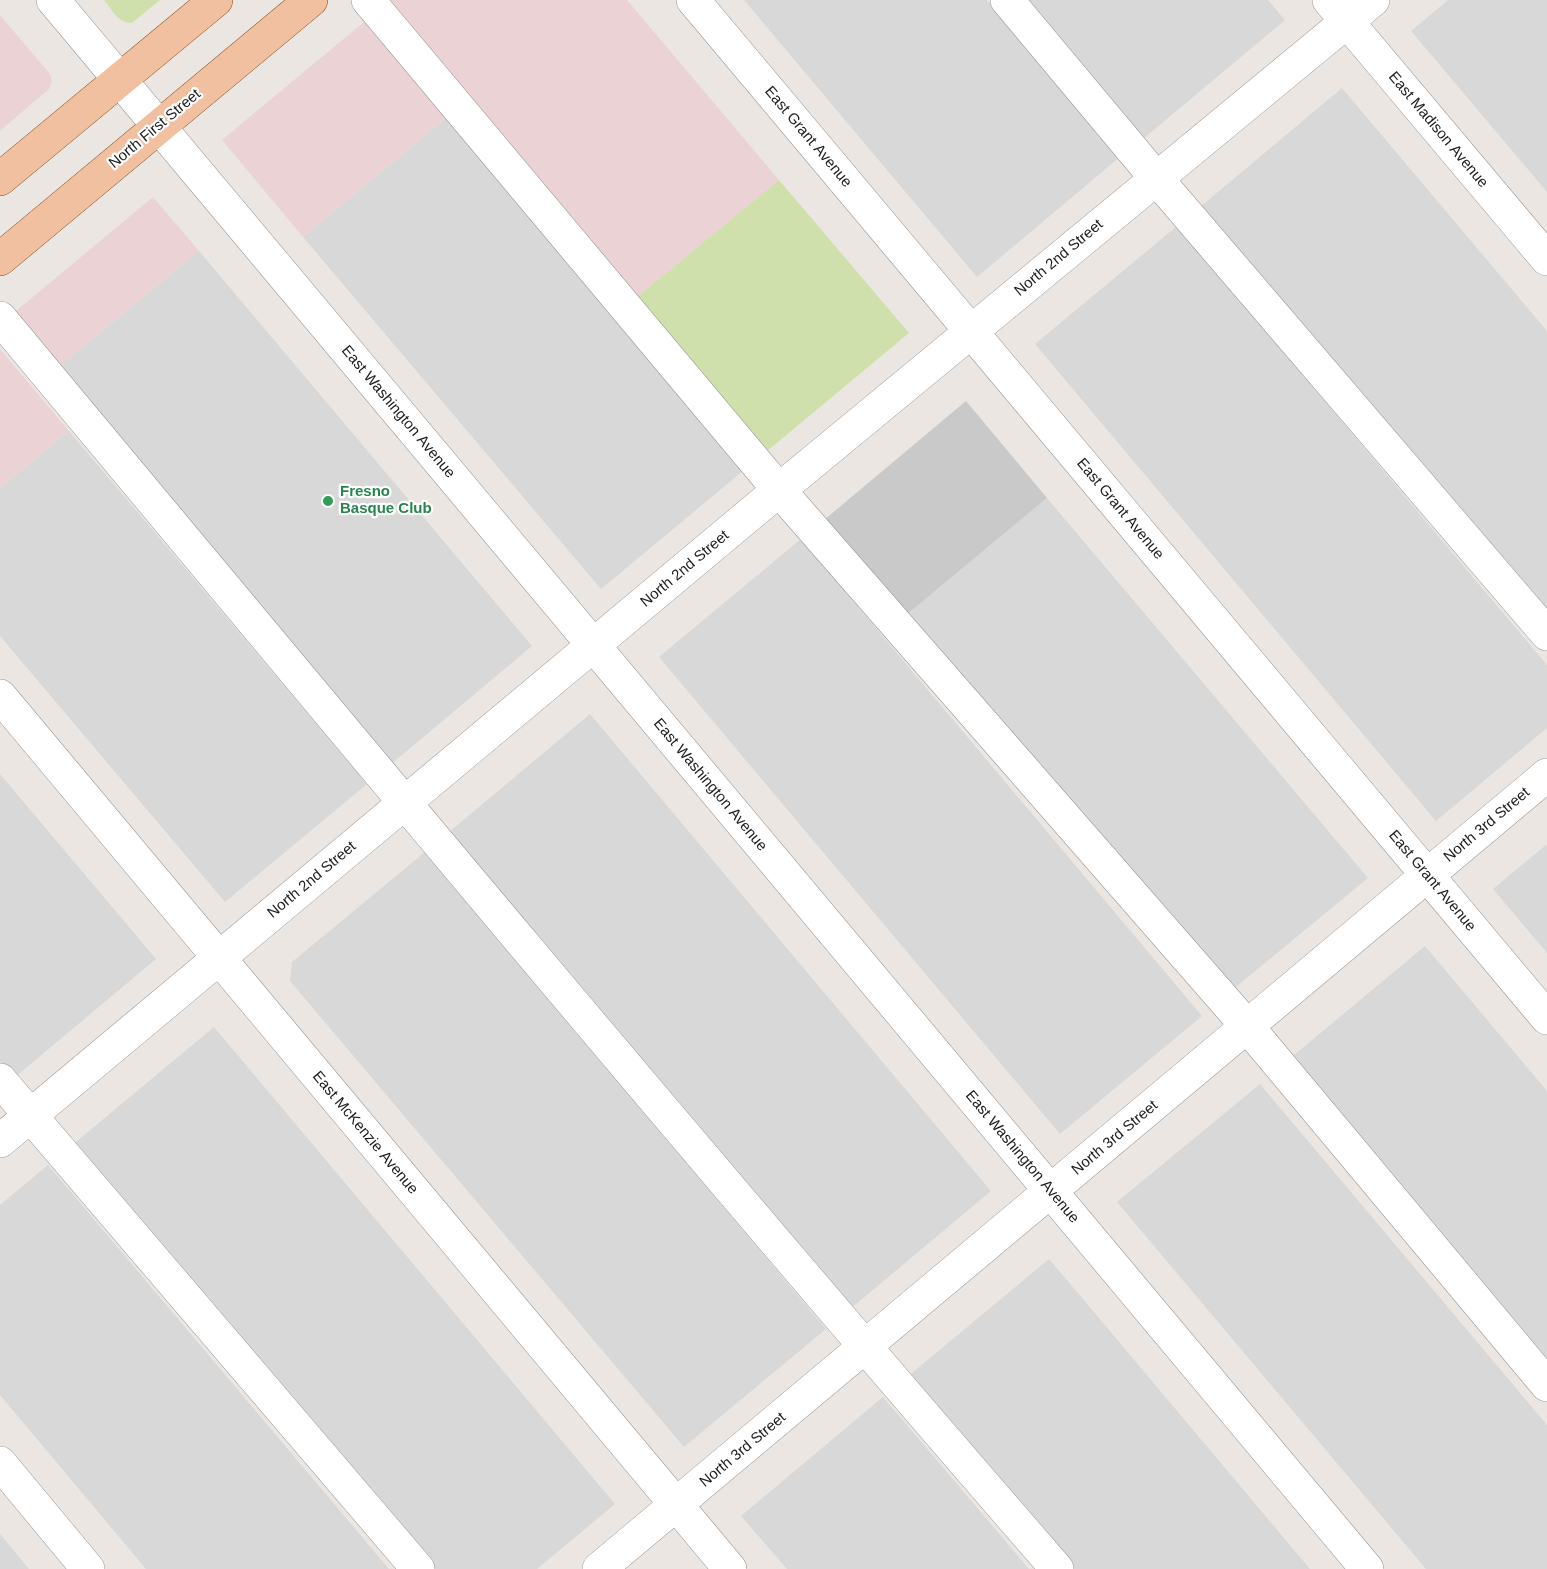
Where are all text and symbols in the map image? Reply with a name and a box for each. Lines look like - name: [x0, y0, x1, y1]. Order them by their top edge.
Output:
- street label: East Madison Avenue: [1384, 68, 1492, 192]
- street label: East Grant Avenue: [760, 83, 856, 191]
- street label: North First Street: [105, 85, 205, 173]
- street label: North 2nd Street: [1011, 216, 1107, 300]
- street label: East Washington Avenue: [337, 342, 459, 482]
- street label: East Grant Avenue: [1072, 455, 1168, 563]
- place label: Fresno Basque Club: [340, 483, 432, 518]
- marker: Fresno Basque Club: [321, 494, 335, 508]
- street label: North 2nd Street: [637, 527, 733, 611]
- street label: East Washington Avenue: [649, 715, 771, 855]
- street label: North 3rd Street: [1440, 784, 1534, 866]
- street label: East Grant Avenue: [1384, 827, 1480, 935]
- street label: North 2nd Street: [264, 838, 360, 922]
- street label: East McKenzie Avenue: [308, 1068, 422, 1198]
- street label: East Washington Avenue: [961, 1087, 1083, 1227]
- street label: North 3rd Street: [1068, 1097, 1162, 1179]
- street label: North 3rd Street: [696, 1409, 790, 1491]

